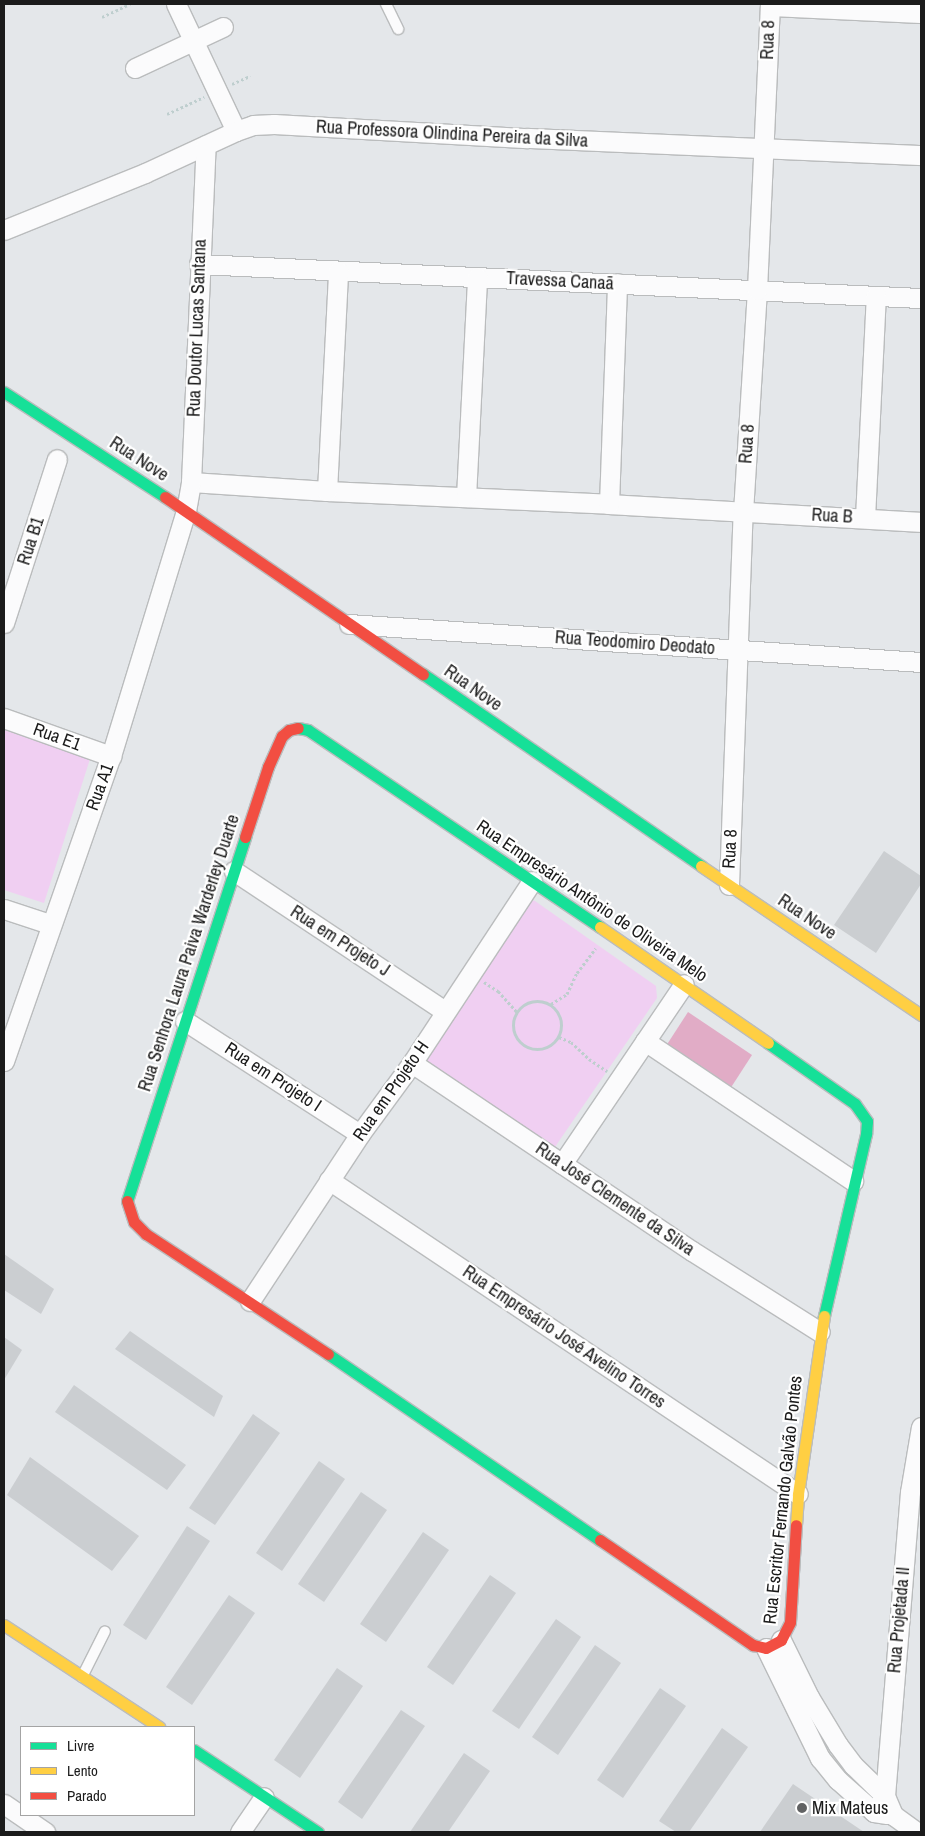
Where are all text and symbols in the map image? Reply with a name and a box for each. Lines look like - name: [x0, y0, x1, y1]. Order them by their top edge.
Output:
- street label: Rua 8: [757, 20, 779, 60]
- street label: Rua Professora Olindina Pereira da Silva: [315, 116, 589, 152]
- street label: Rua Doutor Lucas Santana: [183, 239, 211, 417]
- street label: Travessa Canaã: [506, 267, 614, 295]
- street label: Rua 8: [735, 424, 759, 464]
- street label: Rua Nove: [106, 432, 172, 486]
- street label: Rua B: [811, 504, 853, 528]
- street label: Rua B1: [13, 514, 49, 568]
- street label: Rua Teodomiro Deodato: [554, 627, 716, 659]
- street label: Rua Nove: [440, 660, 506, 716]
- street label: Rua E1: [30, 718, 84, 756]
- street label: Rua A1: [81, 760, 119, 814]
- street label: Rua Senhora Laura Paiva Warderley Duarte: [134, 812, 244, 1094]
- street label: Rua Empresário Antônio de Oliveira Melo: [472, 815, 712, 987]
- street label: Rua 8: [718, 829, 742, 869]
- street label: Rua Nove: [774, 890, 840, 944]
- street label: Rua em Projeto J: [286, 901, 394, 981]
- street label: Rua em Projeto H: [349, 1037, 433, 1145]
- street label: Rua em Projeto I: [221, 1038, 325, 1116]
- street label: Rua José Clemente da Silva: [531, 1138, 699, 1260]
- street label: Rua Empresário José Avelino Torres: [458, 1261, 670, 1413]
- street label: Rua Escritor Fernando Galvão Pontes: [759, 1375, 807, 1625]
- street label: Rua Projetada II: [884, 1566, 914, 1674]
- legend: [20, 1726, 195, 1816]
- text: Livre: [67, 1735, 94, 1756]
- text: Lento: [67, 1760, 98, 1781]
- text: Parado: [67, 1785, 107, 1806]
- place label: Mix Mateus: [812, 1797, 888, 1819]
- marker: Mix Mateus: [796, 1802, 808, 1814]

